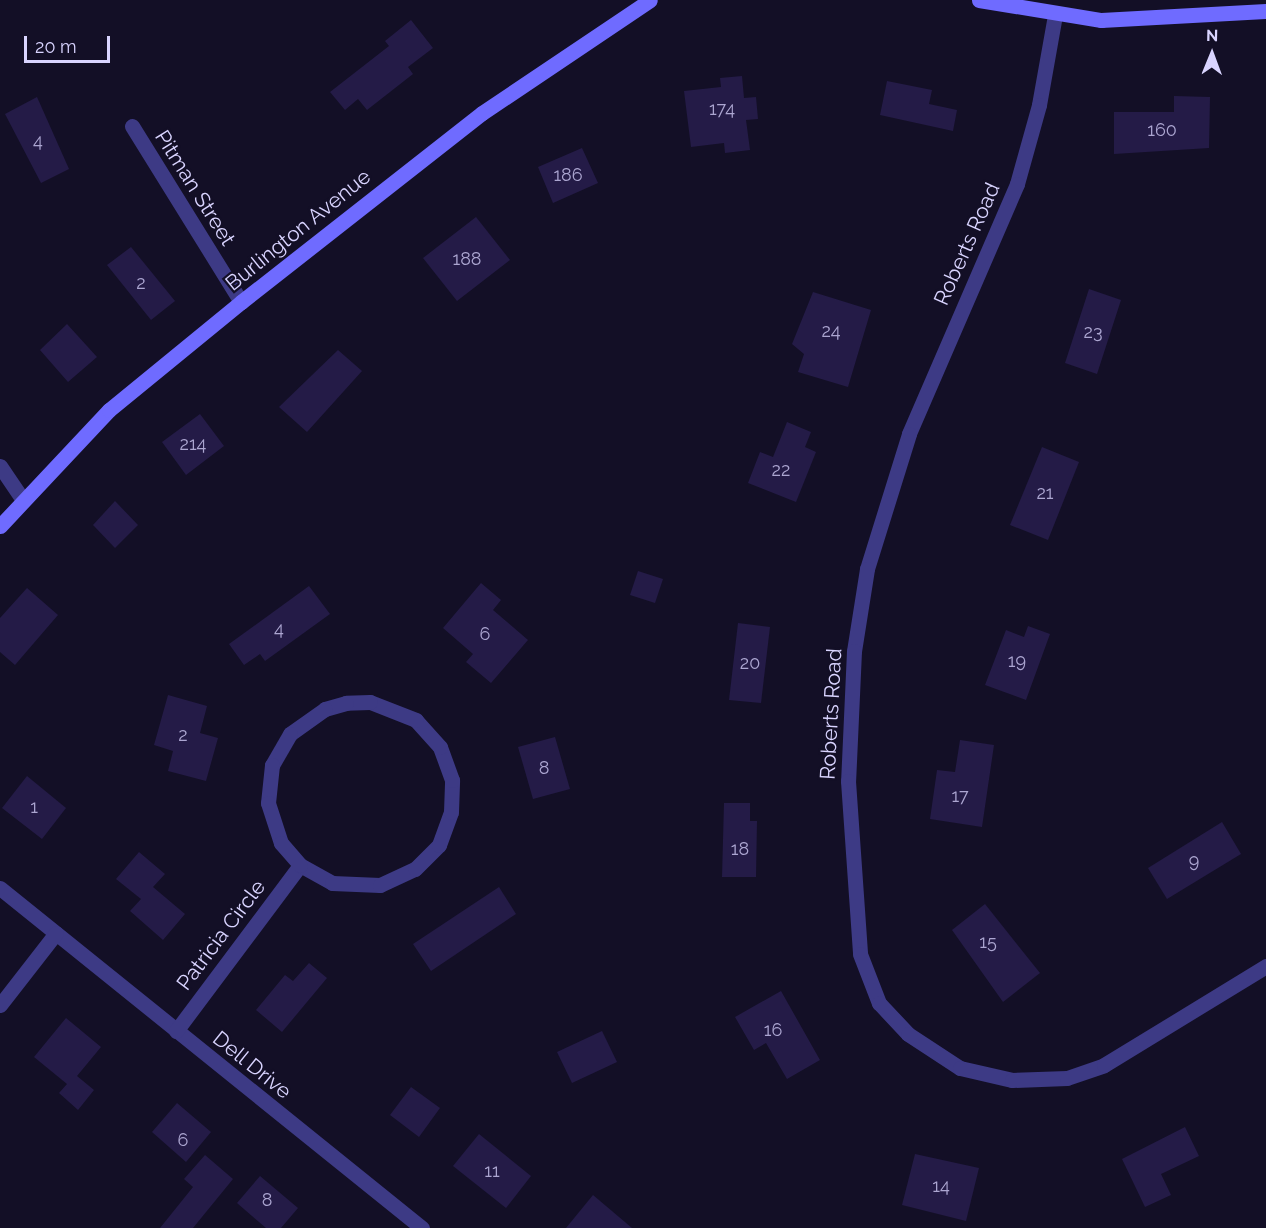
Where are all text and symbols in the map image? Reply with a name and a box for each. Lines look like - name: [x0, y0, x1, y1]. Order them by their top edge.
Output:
- scale bar: [27, 24, 112, 62]
- north arrow: [1182, 24, 1242, 84]
- text: N: [1206, 26, 1219, 45]
- text: 20 m: [35, 36, 77, 57]
- house number: 174: [709, 98, 735, 120]
- house number: 160: [1147, 119, 1177, 141]
- street label: Pitman Street: [150, 126, 240, 250]
- house number: 4: [33, 130, 43, 152]
- street label: Burlington Avenue: [220, 164, 376, 296]
- house number: 186: [553, 164, 583, 186]
- street label: Roberts Road: [929, 179, 1005, 309]
- house number: 188: [452, 248, 482, 270]
- house number: 2: [136, 272, 146, 294]
- house number: 24: [821, 320, 841, 342]
- house number: 23: [1084, 321, 1102, 343]
- house number: 214: [180, 433, 206, 455]
- house number: 22: [772, 459, 790, 481]
- house number: 21: [1036, 482, 1054, 504]
- house number: 4: [274, 618, 284, 640]
- house number: 6: [480, 623, 490, 645]
- street label: Roberts Road: [815, 648, 847, 780]
- house number: 19: [1008, 650, 1026, 672]
- house number: 20: [740, 652, 760, 674]
- house number: 2: [178, 724, 188, 746]
- house number: 8: [539, 757, 549, 779]
- house number: 17: [951, 785, 969, 807]
- house number: 1: [30, 796, 38, 818]
- house number: 18: [731, 838, 749, 860]
- house number: 9: [1189, 850, 1199, 872]
- street label: Patricia Circle: [171, 875, 271, 995]
- house number: 15: [979, 931, 997, 953]
- house number: 16: [764, 1019, 782, 1041]
- street label: Dell Drive: [207, 1026, 297, 1104]
- house number: 6: [178, 1129, 188, 1151]
- house number: 11: [484, 1160, 500, 1182]
- house number: 14: [932, 1175, 950, 1197]
- house number: 8: [262, 1189, 272, 1211]

